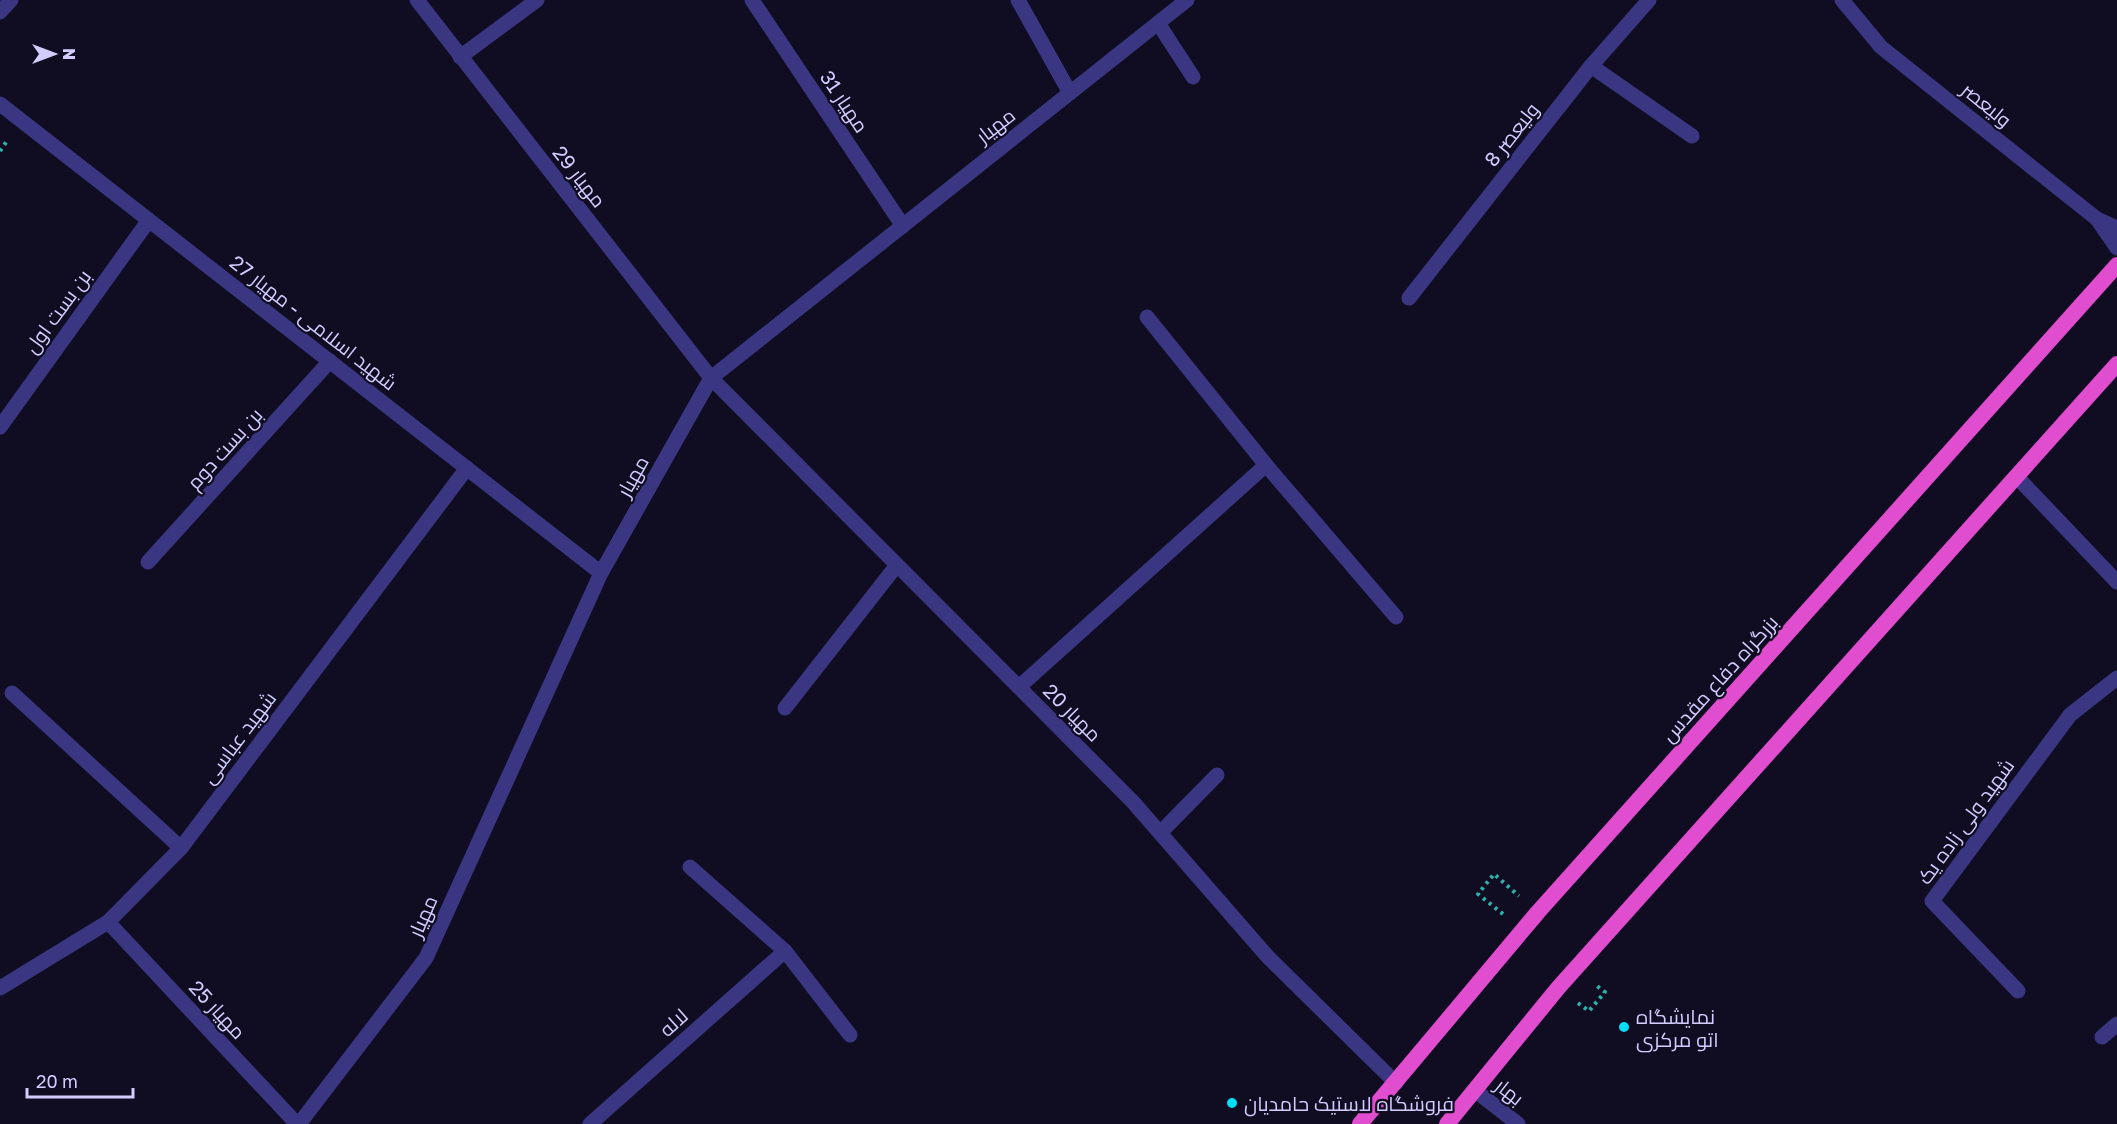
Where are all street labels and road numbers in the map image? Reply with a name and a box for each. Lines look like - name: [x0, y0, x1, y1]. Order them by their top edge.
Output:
- street label: مهیار 31: [814, 65, 874, 138]
- street label: ولیعصر: [1956, 76, 2017, 132]
- street label: ولیعصر 8: [1479, 97, 1544, 171]
- street label: مهیار: [970, 102, 1021, 150]
- street label: مهیار 29: [547, 140, 612, 213]
- street label: شهید اسلامی - مهیار 27: [225, 249, 402, 396]
- street label: بن بست اول: [19, 264, 97, 359]
- street label: بن بست دوم: [181, 402, 269, 496]
- street label: مهیار: [611, 451, 655, 503]
- street label: بزرگراه دفاع مقدس: [1656, 610, 1784, 748]
- street label: مهیار 20: [1038, 678, 1107, 747]
- street label: شهید عباسی: [196, 686, 282, 789]
- street label: شهید ولی زاده یک: [1911, 754, 2020, 890]
- street label: مهیار: [402, 891, 444, 942]
- street label: مهیار 25: [183, 975, 251, 1045]
- street label: لاله: [654, 1003, 692, 1041]
- street label: بهار: [1489, 1072, 1529, 1111]

